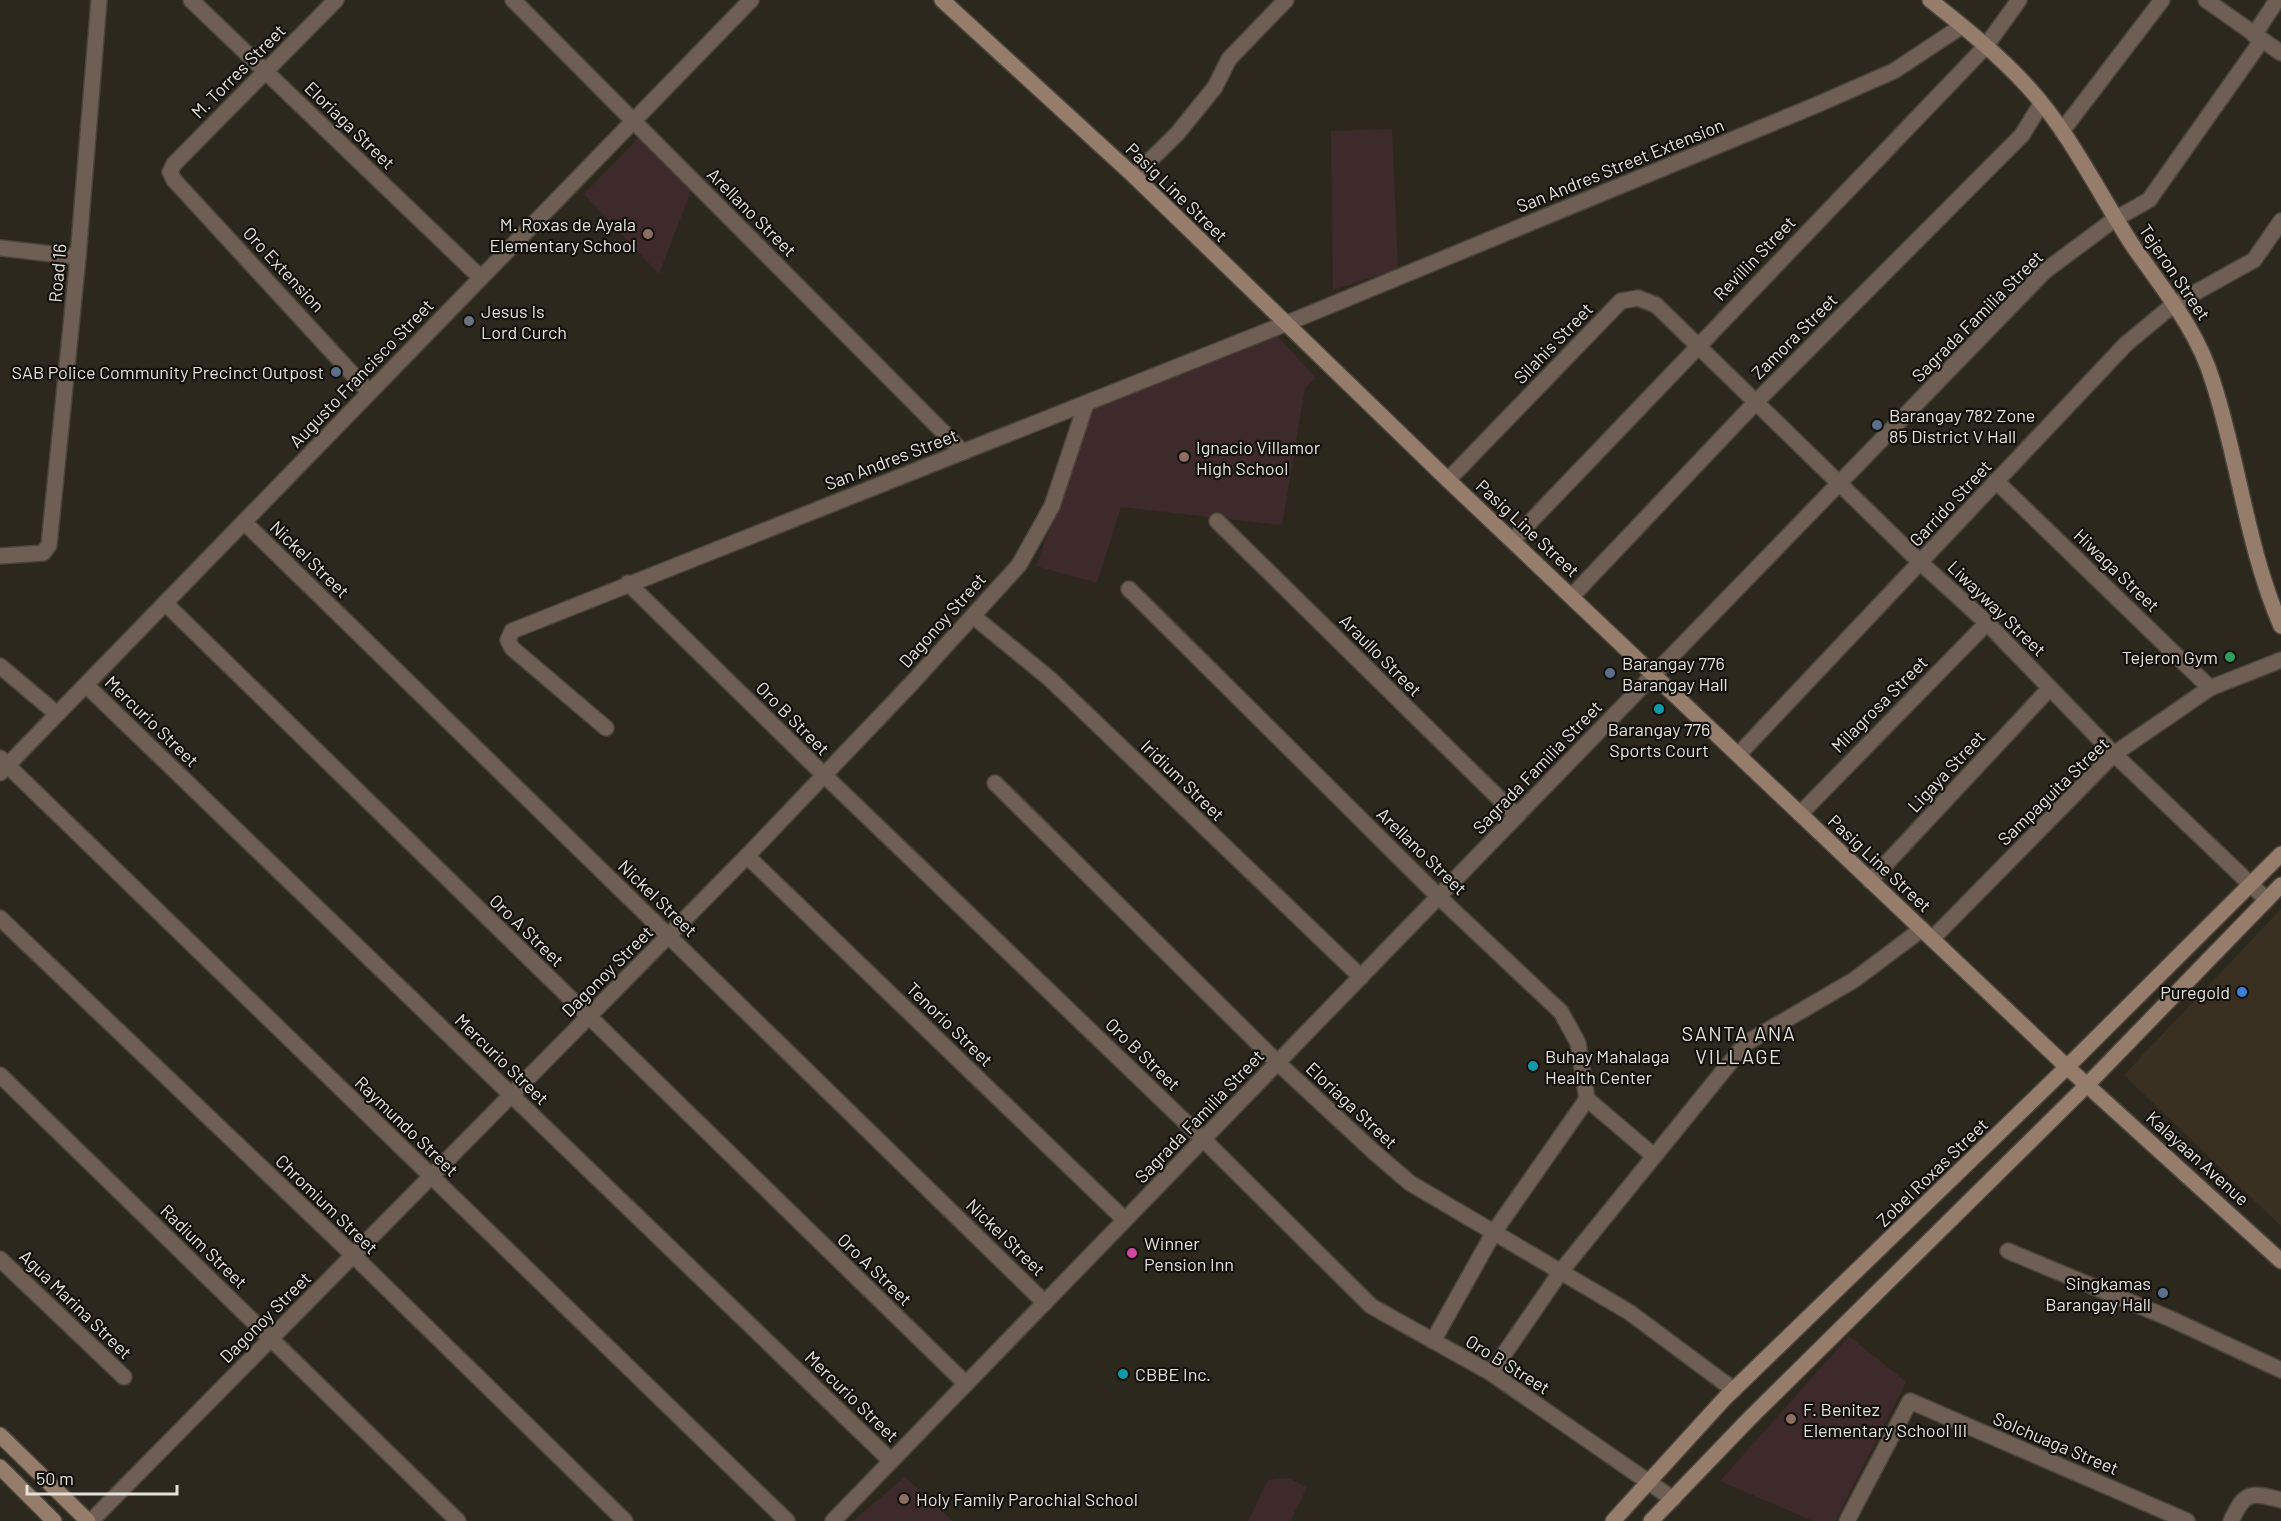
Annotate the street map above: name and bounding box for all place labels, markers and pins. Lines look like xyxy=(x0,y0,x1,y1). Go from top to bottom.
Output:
place label: M. Roxas de Ayala Elementary School xyxy=(489,213,636,256)
marker: M. Roxas de Ayala Elementary School xyxy=(641,227,655,241)
place label: Jesus Is Lord Curch xyxy=(481,300,567,343)
marker: Jesus Is Lord Curch xyxy=(462,314,476,328)
place label: SAB Police Community Precinct Outpost xyxy=(11,361,324,383)
marker: SAB Police Community Precinct Outpost xyxy=(329,365,343,379)
place label: Barangay 782 Zone 85 District V Hall xyxy=(1889,404,2035,447)
marker: Barangay 782 Zone 85 District V Hall xyxy=(1870,418,1884,432)
place label: Ignacio Villamor High School xyxy=(1196,436,1321,479)
marker: Ignacio Villamor High School xyxy=(1177,450,1191,464)
place label: Tejeron Gym xyxy=(2122,646,2218,668)
marker: Tejeron Gym xyxy=(2223,650,2237,664)
place label: Barangay 776 Barangay Hall xyxy=(1622,652,1728,695)
marker: Barangay 776 Barangay Hall xyxy=(1603,666,1617,680)
marker: Barangay 776 Sports Court xyxy=(1652,702,1666,716)
place label: Barangay 776 Sports Court xyxy=(1608,718,1710,761)
place label: Puregold xyxy=(2160,981,2230,1003)
marker: Puregold xyxy=(2235,985,2249,999)
place label: Buhay Mahalaga Health Center xyxy=(1545,1045,1670,1088)
marker: Buhay Mahalaga Health Center xyxy=(1526,1059,1540,1073)
place label: Winner Pension Inn xyxy=(1144,1232,1234,1275)
marker: Winner Pension Inn xyxy=(1125,1246,1139,1260)
place label: Singkamas Barangay Hall xyxy=(2045,1272,2151,1315)
marker: Singkamas Barangay Hall xyxy=(2156,1286,2170,1300)
place label: CBBE Inc. xyxy=(1135,1363,1211,1385)
marker: CBBE Inc. xyxy=(1116,1367,1130,1381)
place label: F. Benitez Elementary School III xyxy=(1803,1398,1967,1441)
marker: F. Benitez Elementary School III xyxy=(1784,1412,1798,1426)
place label: Holy Family Parochial School xyxy=(916,1488,1138,1510)
marker: Holy Family Parochial School xyxy=(897,1492,911,1506)

